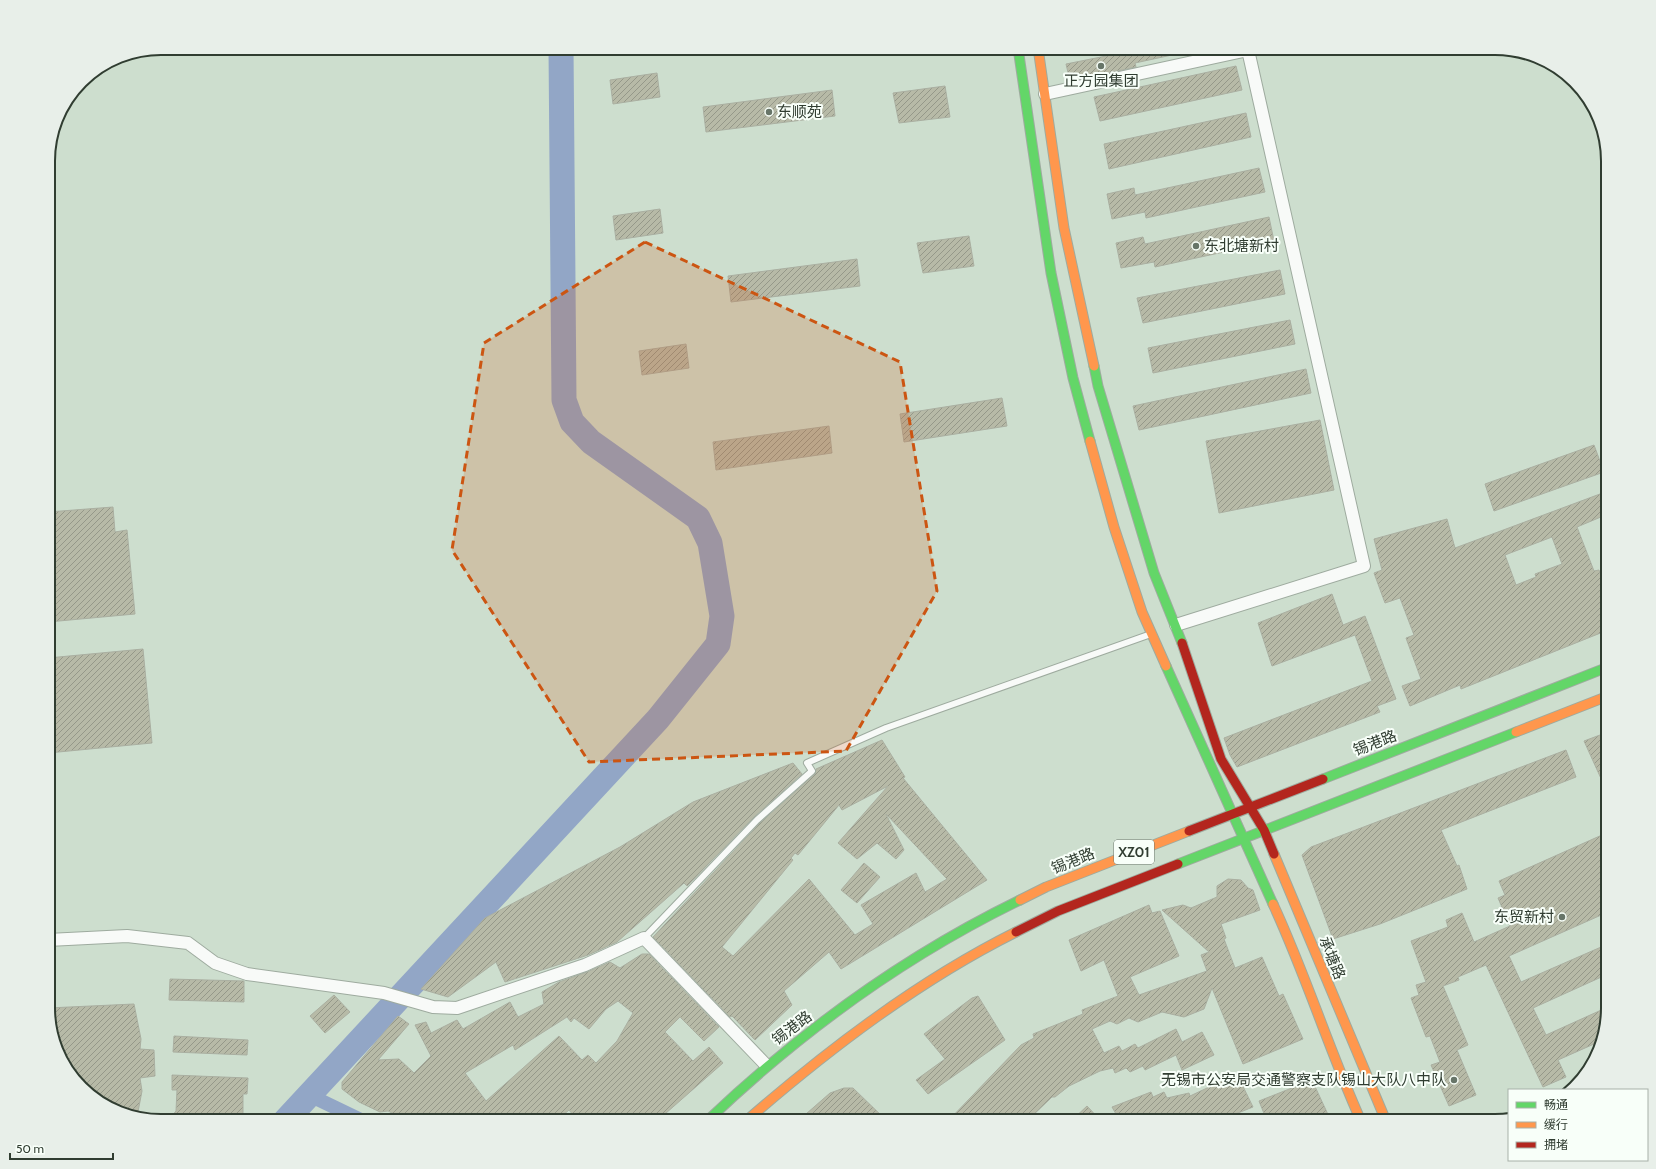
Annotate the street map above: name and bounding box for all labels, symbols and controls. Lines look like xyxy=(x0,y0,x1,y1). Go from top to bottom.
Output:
marker: 正方园集团 xyxy=(1096,61,1106,71)
place label: 正方园集团 xyxy=(1063,72,1139,90)
place label: 东顺苑 xyxy=(777,103,822,121)
marker: 东顺苑 xyxy=(764,107,774,117)
place label: 东北塘新村 xyxy=(1204,237,1279,255)
marker: 东北塘新村 xyxy=(1191,241,1201,251)
street label: 锡港路 xyxy=(1351,727,1399,759)
road number: XZ01 xyxy=(1114,840,1154,864)
street label: 锡港路 xyxy=(1049,844,1097,878)
place label: 东贸新村 xyxy=(1494,908,1554,926)
marker: 东贸新村 xyxy=(1557,912,1567,922)
street label: 承塘路 xyxy=(1315,934,1349,982)
street label: 锡港路 xyxy=(769,1007,815,1049)
place label: 无锡市公安局交通警察支队锡山大队八中队 xyxy=(1161,1071,1446,1089)
marker: 无锡市公安局交通警察支队锡山大队八中队 xyxy=(1449,1075,1459,1085)
legend xyxy=(1508,1089,1648,1161)
text: 畅通 xyxy=(1544,1097,1568,1112)
text: 缓行 xyxy=(1544,1117,1568,1132)
scale bar xyxy=(10,1135,113,1161)
text: 拥堵 xyxy=(1544,1137,1568,1152)
text: 50 m xyxy=(16,1141,44,1156)

